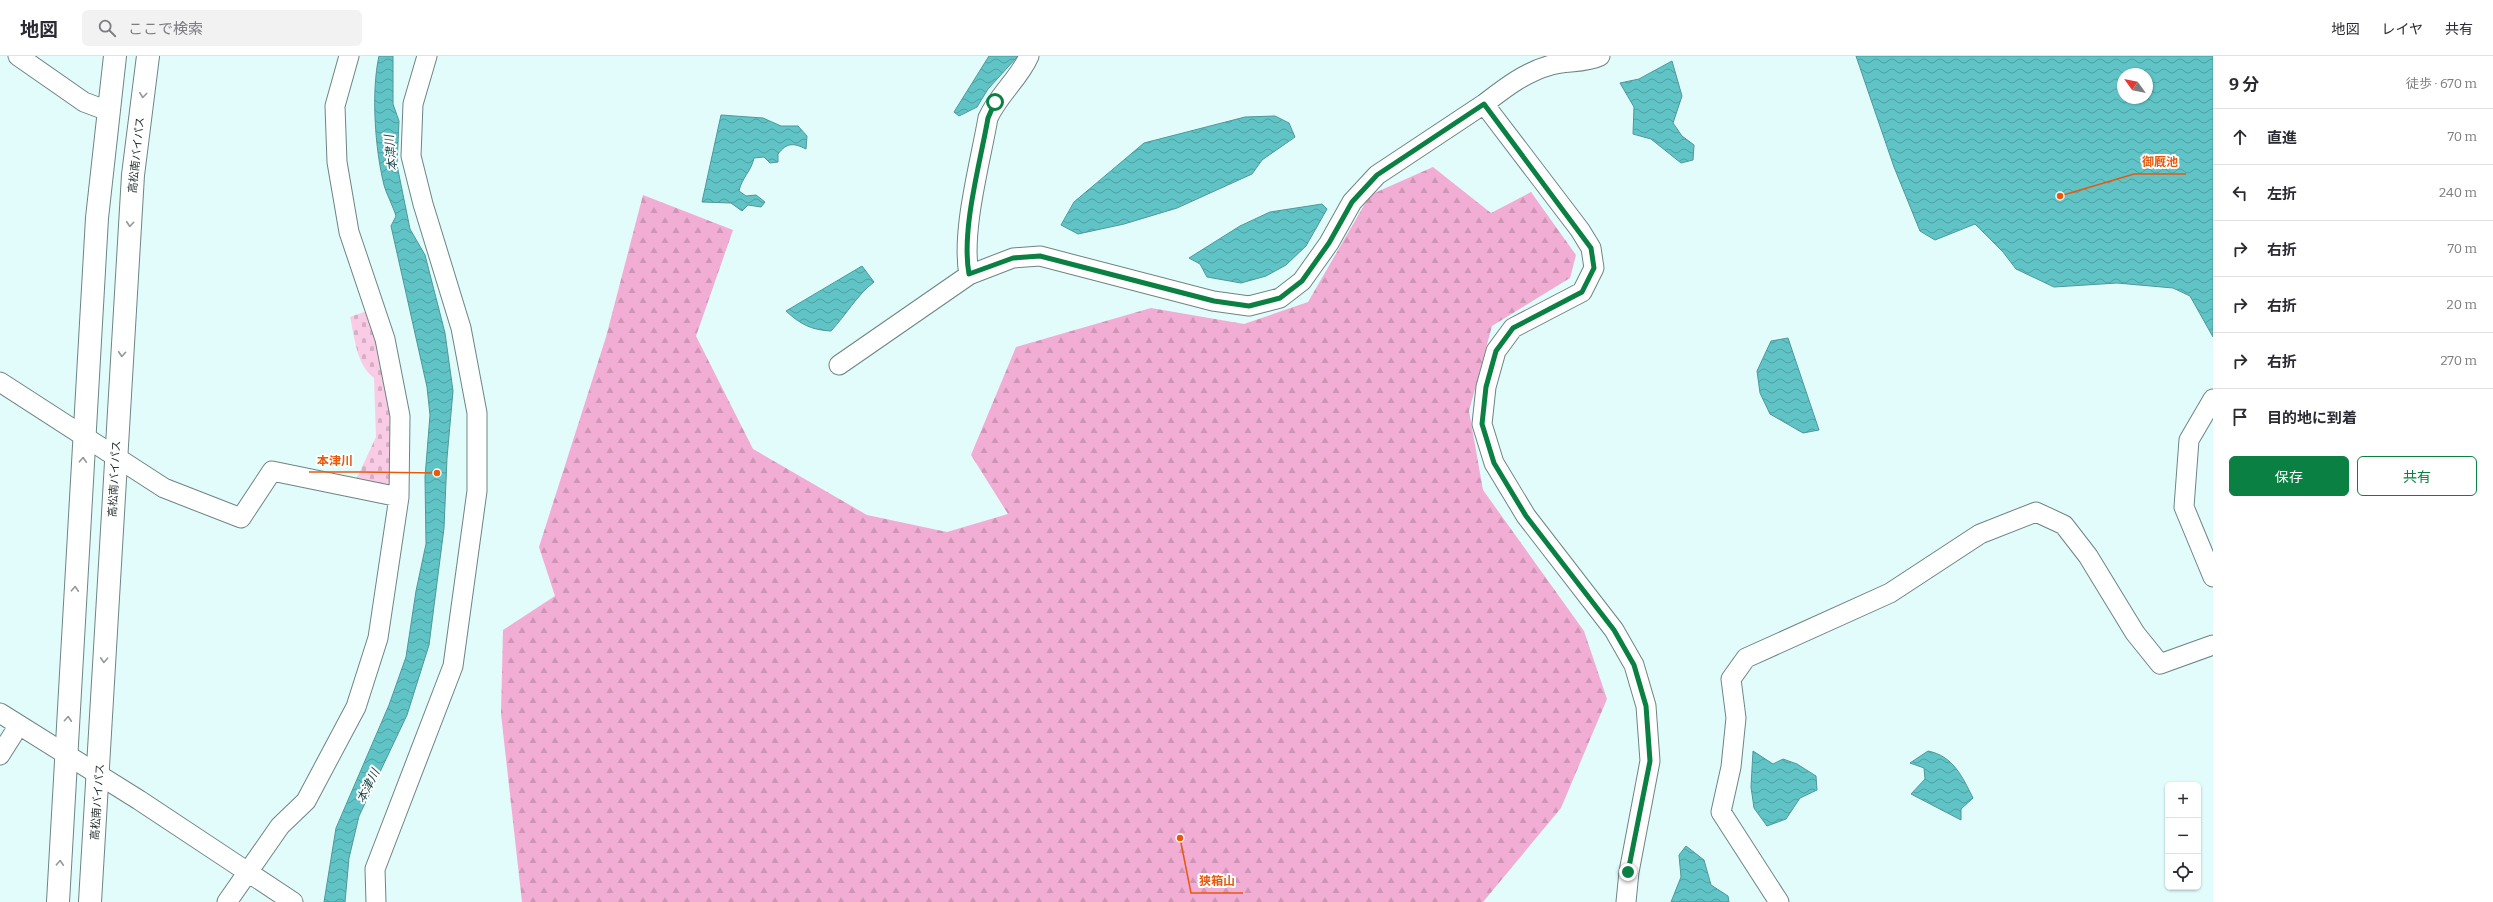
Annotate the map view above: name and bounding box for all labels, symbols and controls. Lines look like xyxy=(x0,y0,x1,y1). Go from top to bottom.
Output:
search box xyxy=(82,10,362,46)
icon: search xyxy=(96,17,118,39)
text: 地図 xyxy=(20,18,58,41)
text: ここで検索 xyxy=(128,20,203,38)
text: 地図 xyxy=(2331,21,2359,38)
text: レイヤ xyxy=(2381,21,2423,38)
text: 共有 xyxy=(2445,21,2473,38)
north arrow xyxy=(2117,68,2153,104)
text: 9 分 xyxy=(2229,74,2259,95)
text: 徒歩 · 670 m xyxy=(2406,76,2477,91)
one-way arrow xyxy=(139,92,148,98)
route start xyxy=(986,93,1004,111)
street label: 高松南バイパス xyxy=(126,116,147,194)
icon: ahead xyxy=(2229,126,2251,148)
text: 直進 xyxy=(2267,129,2297,147)
text: 70 m xyxy=(2447,129,2477,144)
water label: 本津川 xyxy=(382,132,400,172)
callout: 御厩池 xyxy=(2134,150,2186,174)
text: 御厩池 xyxy=(2142,155,2178,169)
icon: left xyxy=(2229,182,2251,204)
text: 左折 xyxy=(2267,185,2297,203)
text: 240 m xyxy=(2439,185,2477,200)
one-way arrow xyxy=(125,221,134,227)
icon: right xyxy=(2229,238,2251,260)
text: 右折 xyxy=(2267,241,2297,259)
text: 70 m xyxy=(2447,241,2477,256)
icon: right xyxy=(2229,294,2251,316)
text: 右折 xyxy=(2267,297,2297,315)
text: 20 m xyxy=(2447,297,2477,312)
icon: right xyxy=(2229,350,2251,372)
one-way arrow xyxy=(117,351,126,357)
text: 右折 xyxy=(2267,353,2297,371)
text: 270 m xyxy=(2440,353,2477,368)
icon: arrive xyxy=(2229,406,2251,428)
text: 目的地に到着 xyxy=(2267,409,2357,427)
street label: 高松南バイパス xyxy=(106,440,123,518)
callout: 本津川 xyxy=(309,448,361,472)
text: 本津川 xyxy=(317,454,353,468)
button: 保存 xyxy=(2229,456,2349,496)
button: 共有 xyxy=(2357,456,2477,496)
one-way arrow xyxy=(79,457,87,463)
one-way arrow xyxy=(71,586,80,593)
one-way arrow xyxy=(100,657,108,663)
one-way arrow xyxy=(63,716,72,722)
street label: 高松南バイパス xyxy=(88,763,107,841)
water label: 本津川 xyxy=(354,765,383,805)
map controls xyxy=(2165,782,2201,890)
button: + xyxy=(2165,782,2201,818)
button: − xyxy=(2165,818,2201,854)
button: locate xyxy=(2165,854,2201,890)
one-way arrow xyxy=(55,860,64,866)
route end xyxy=(1619,863,1637,881)
callout: 狭箱山 xyxy=(1191,869,1243,893)
text: 狭箱山 xyxy=(1199,874,1235,888)

